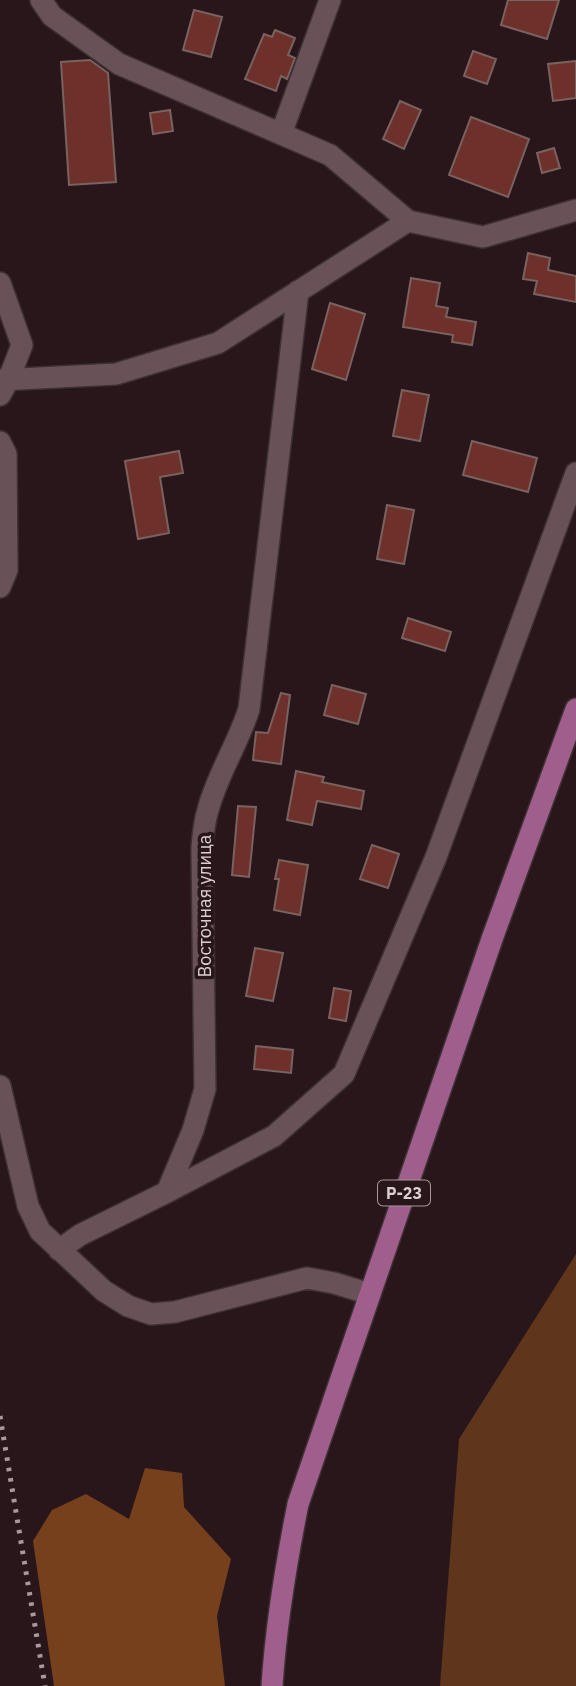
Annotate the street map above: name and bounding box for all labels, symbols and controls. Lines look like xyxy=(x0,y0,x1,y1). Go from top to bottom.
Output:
street label: Восточная улица xyxy=(193,834,216,977)
road number: Р-23 xyxy=(378,1180,430,1205)

